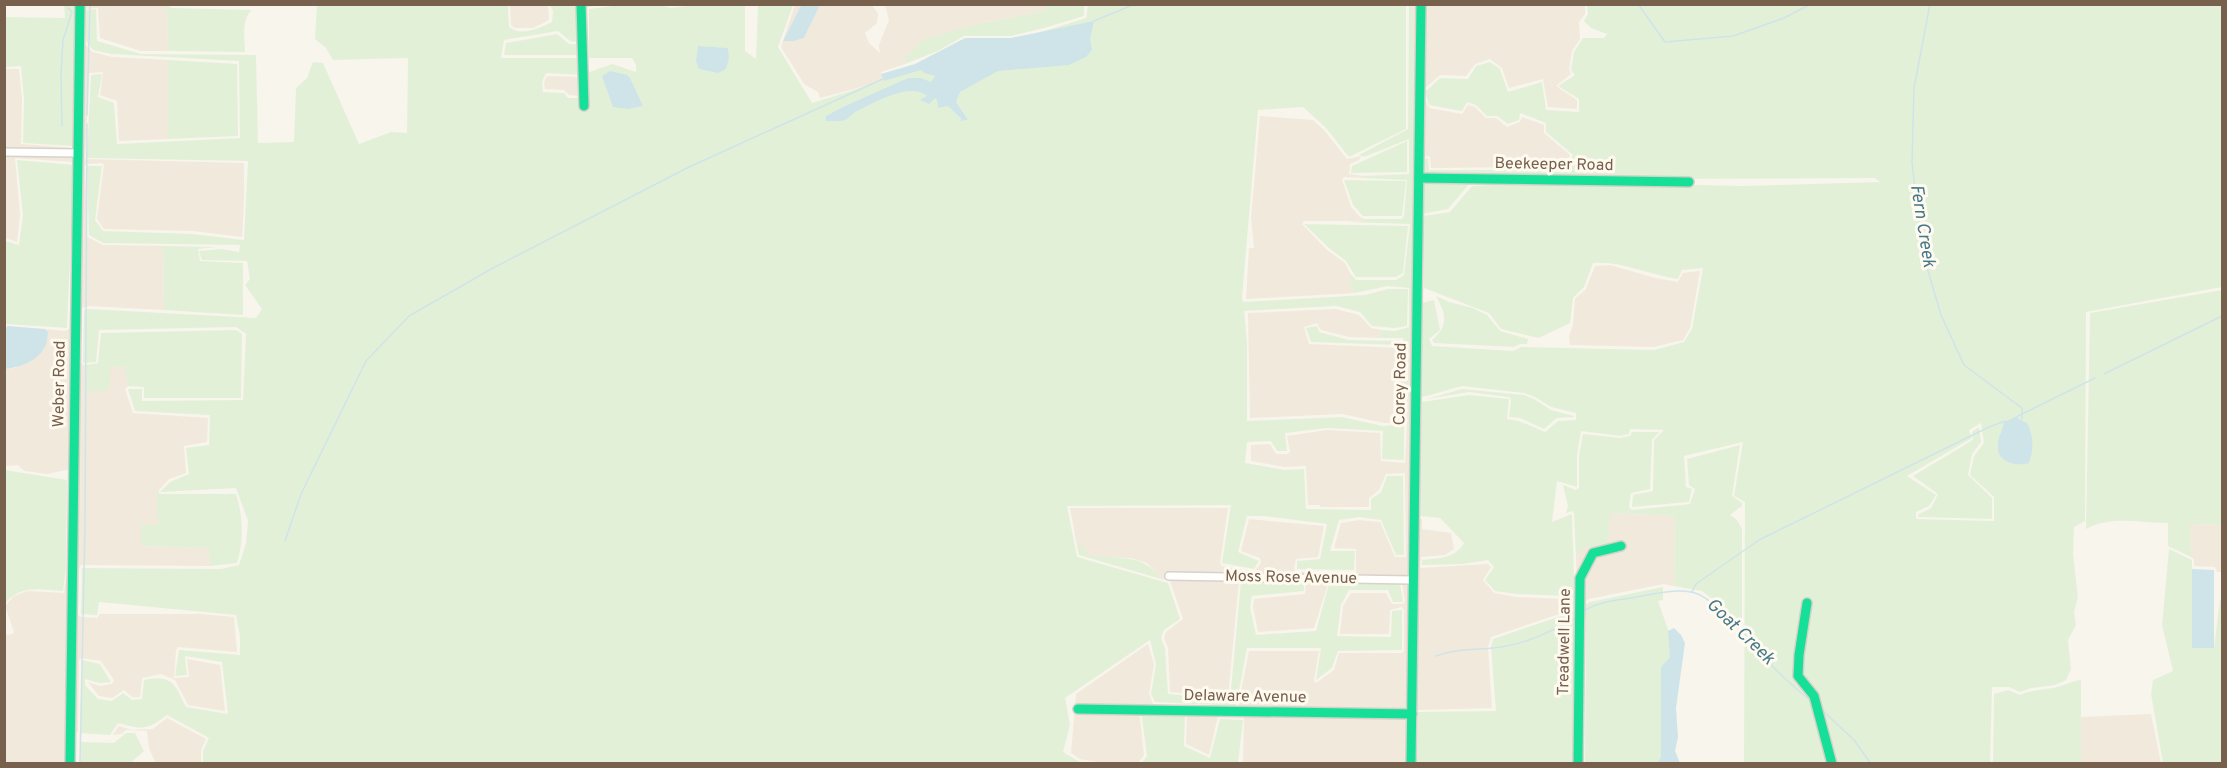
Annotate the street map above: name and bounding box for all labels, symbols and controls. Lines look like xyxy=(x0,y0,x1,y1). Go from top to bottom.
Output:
street label: Beekeeper Road xyxy=(1494,154,1614,176)
water label: Fern Creek xyxy=(1904,183,1940,270)
street label: Weber Road xyxy=(49,340,71,428)
street label: Corey Road xyxy=(1390,343,1412,425)
street label: Moss Rose Avenue xyxy=(1225,567,1357,589)
street label: Treadwell Lane xyxy=(1554,588,1576,696)
water label: Goat Creek xyxy=(1701,594,1780,671)
street label: Delaware Avenue xyxy=(1183,686,1307,708)

